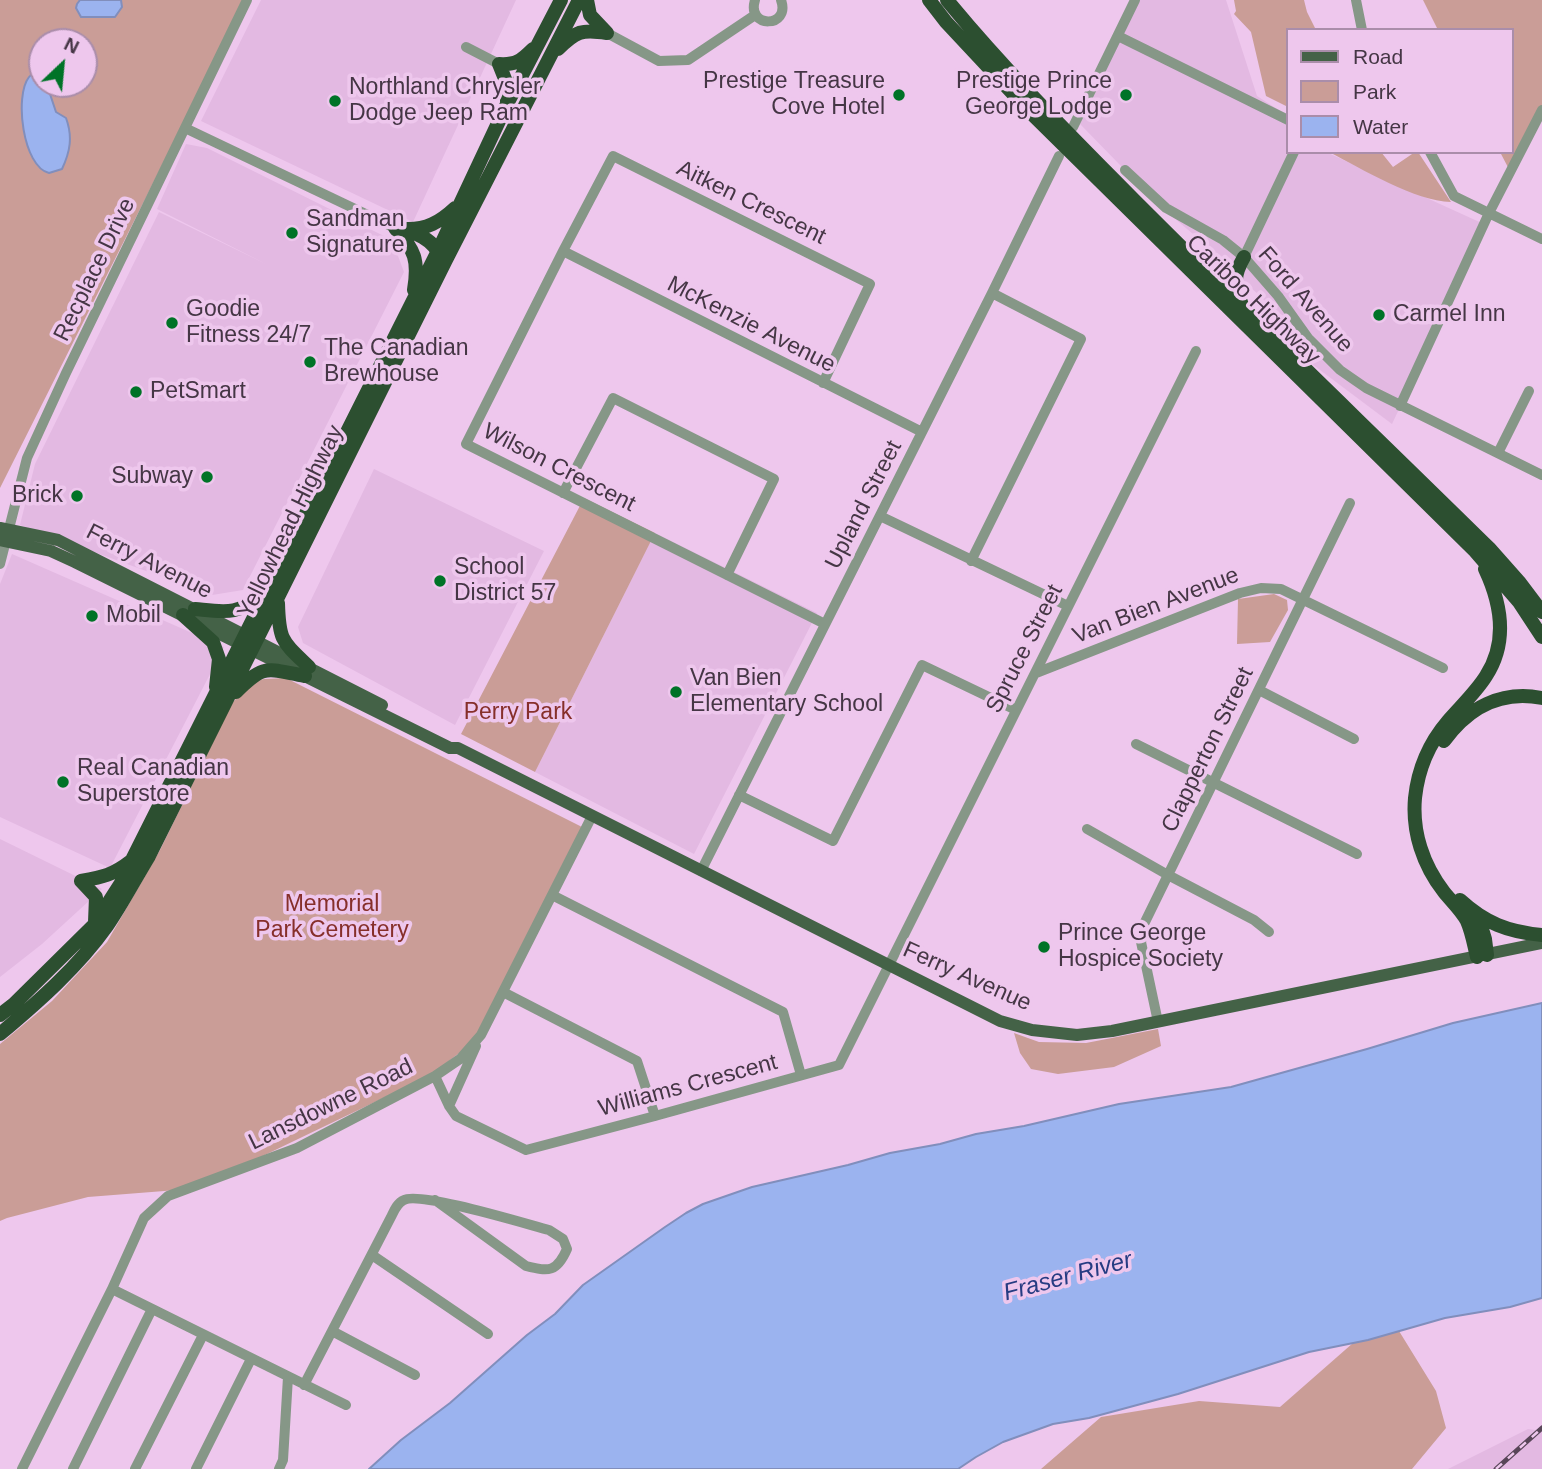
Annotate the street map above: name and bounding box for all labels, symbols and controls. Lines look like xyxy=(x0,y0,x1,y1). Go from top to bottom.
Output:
north arrow xyxy=(28,28,98,98)
legend xyxy=(1286,28,1514,154)
text: N xyxy=(61,33,82,58)
text: Road xyxy=(1353,45,1403,68)
place label: Prestige Treasure Cove Hotel xyxy=(703,68,885,122)
place label: Prestige Prince George Lodge xyxy=(956,68,1112,122)
place label: Northland Chrysler Dodge Jeep Ram xyxy=(349,74,541,128)
text: Park xyxy=(1353,80,1396,103)
marker: Prestige Treasure Cove Hotel xyxy=(891,87,907,103)
marker: Prestige Prince George Lodge xyxy=(1118,87,1134,103)
marker: Northland Chrysler Dodge Jeep Ram xyxy=(327,93,343,109)
text: Water xyxy=(1353,115,1408,138)
street label: Aitken Crescent xyxy=(672,155,830,251)
street label: Recplace Drive xyxy=(48,194,142,346)
place label: Sandman Signature xyxy=(306,206,404,260)
marker: Sandman Signature xyxy=(284,225,300,241)
street label: Cariboo Highway xyxy=(1180,229,1326,371)
street label: Ford Avenue xyxy=(1252,241,1358,359)
street label: McKenzie Avenue xyxy=(662,271,840,379)
place label: Goodie Fitness 24/7 xyxy=(186,296,311,350)
place label: Carmel Inn xyxy=(1393,301,1505,329)
marker: Carmel Inn xyxy=(1371,307,1387,323)
marker: Goodie Fitness 24/7 xyxy=(164,315,180,331)
place label: The Canadian Brewhouse xyxy=(324,335,468,389)
marker: The Canadian Brewhouse xyxy=(302,354,318,370)
place label: PetSmart xyxy=(150,378,246,406)
marker: PetSmart xyxy=(128,384,144,400)
street label: Wilson Crescent xyxy=(478,418,640,518)
street label: Yellowhead Highway xyxy=(232,421,350,623)
street label: Upland Street xyxy=(820,436,908,574)
place label: Subway xyxy=(111,463,193,491)
marker: Subway xyxy=(199,469,215,485)
place label: Brick xyxy=(12,482,63,510)
marker: Brick xyxy=(69,488,85,504)
street label: Ferry Avenue xyxy=(81,518,217,606)
place label: School District 57 xyxy=(454,554,556,608)
street label: Van Bien Avenue xyxy=(1069,562,1243,650)
marker: School District 57 xyxy=(432,573,448,589)
street label: Spruce Street xyxy=(981,580,1069,718)
place label: Mobil xyxy=(106,602,161,630)
marker: Mobil xyxy=(84,608,100,624)
street label: Clapperton Street xyxy=(1156,663,1260,837)
place label: Van Bien Elementary School xyxy=(690,665,883,719)
marker: Van Bien Elementary School xyxy=(668,684,684,700)
park label: Perry Park xyxy=(464,699,572,727)
place label: Real Canadian Superstore xyxy=(77,755,229,809)
marker: Real Canadian Superstore xyxy=(55,774,71,790)
park label: Memorial Park Cemetery xyxy=(255,891,409,945)
place label: Prince George Hospice Society xyxy=(1058,920,1223,974)
street label: Ferry Avenue xyxy=(899,936,1035,1018)
marker: Prince George Hospice Society xyxy=(1036,939,1052,955)
street label: Williams Crescent xyxy=(596,1049,780,1123)
street label: Lansdowne Road xyxy=(244,1053,418,1157)
water label: Fraser River xyxy=(1001,1246,1135,1308)

